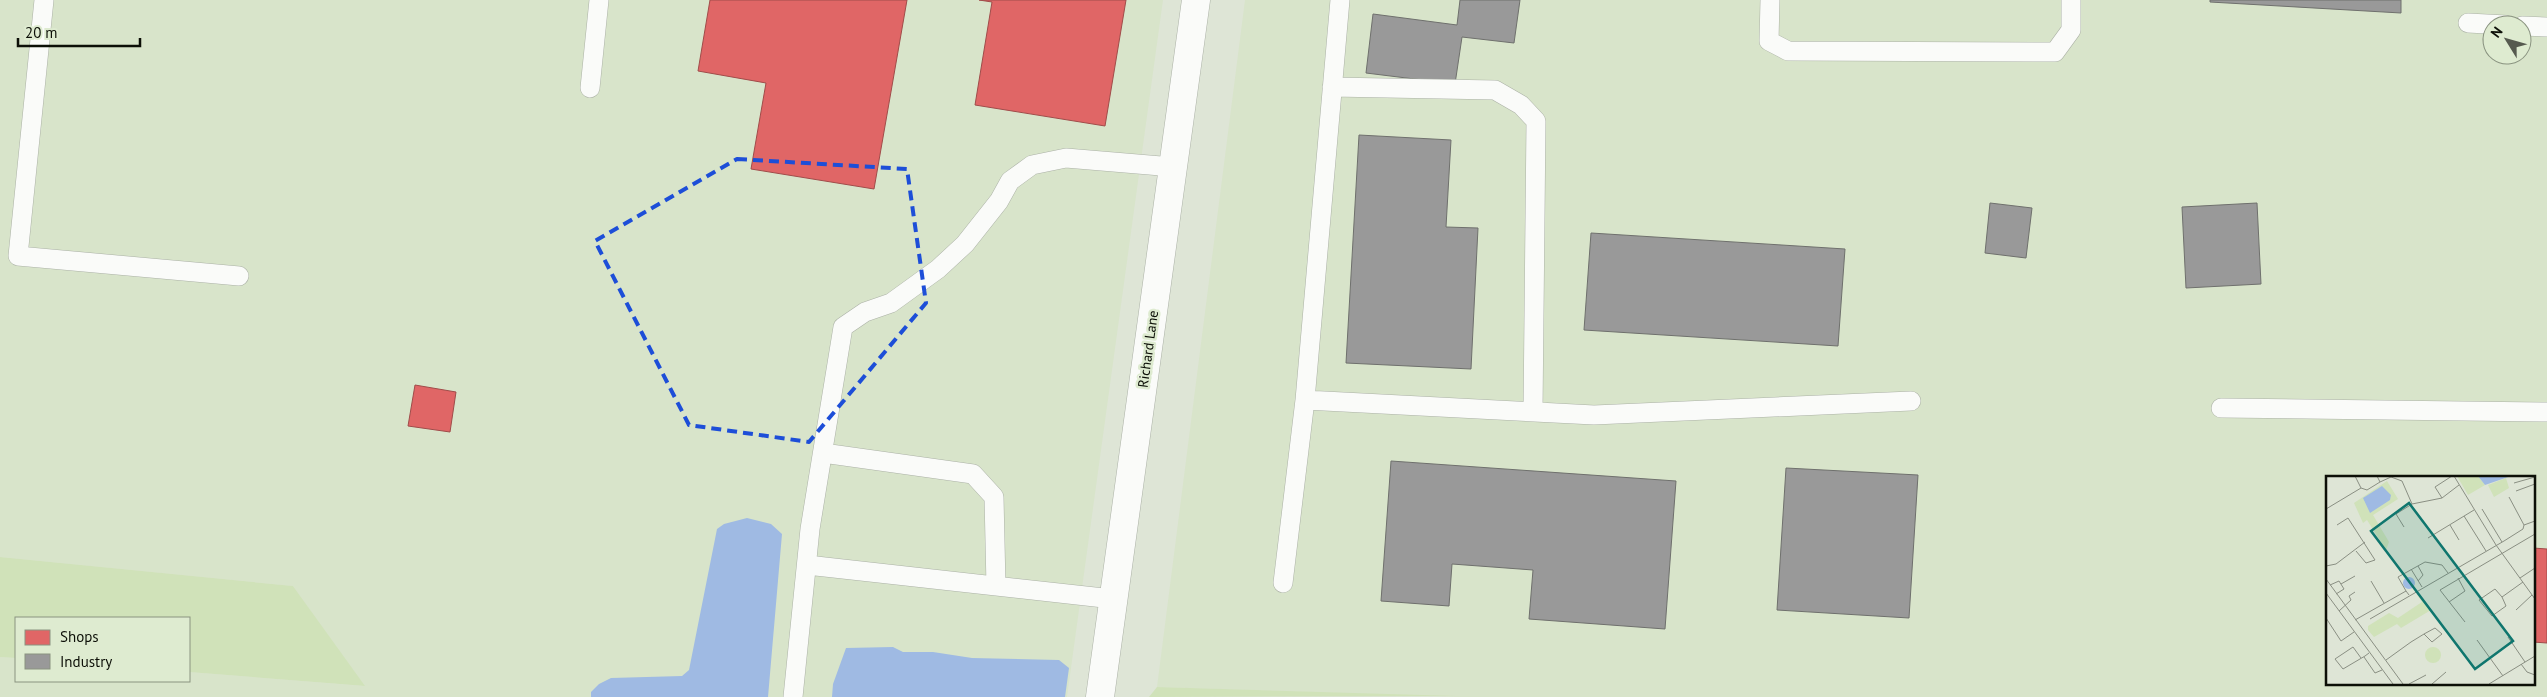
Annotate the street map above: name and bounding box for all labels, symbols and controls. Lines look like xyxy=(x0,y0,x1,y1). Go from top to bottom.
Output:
scale bar xyxy=(18,15,140,47)
north arrow xyxy=(2482,15,2532,65)
text: 20 m xyxy=(25,23,58,42)
text: N xyxy=(2487,23,2507,41)
street label: Richard Lane xyxy=(1134,309,1162,389)
inset map xyxy=(2326,476,2534,684)
legend xyxy=(15,617,190,682)
text: Shops xyxy=(60,627,99,646)
text: Industry xyxy=(60,652,112,671)

